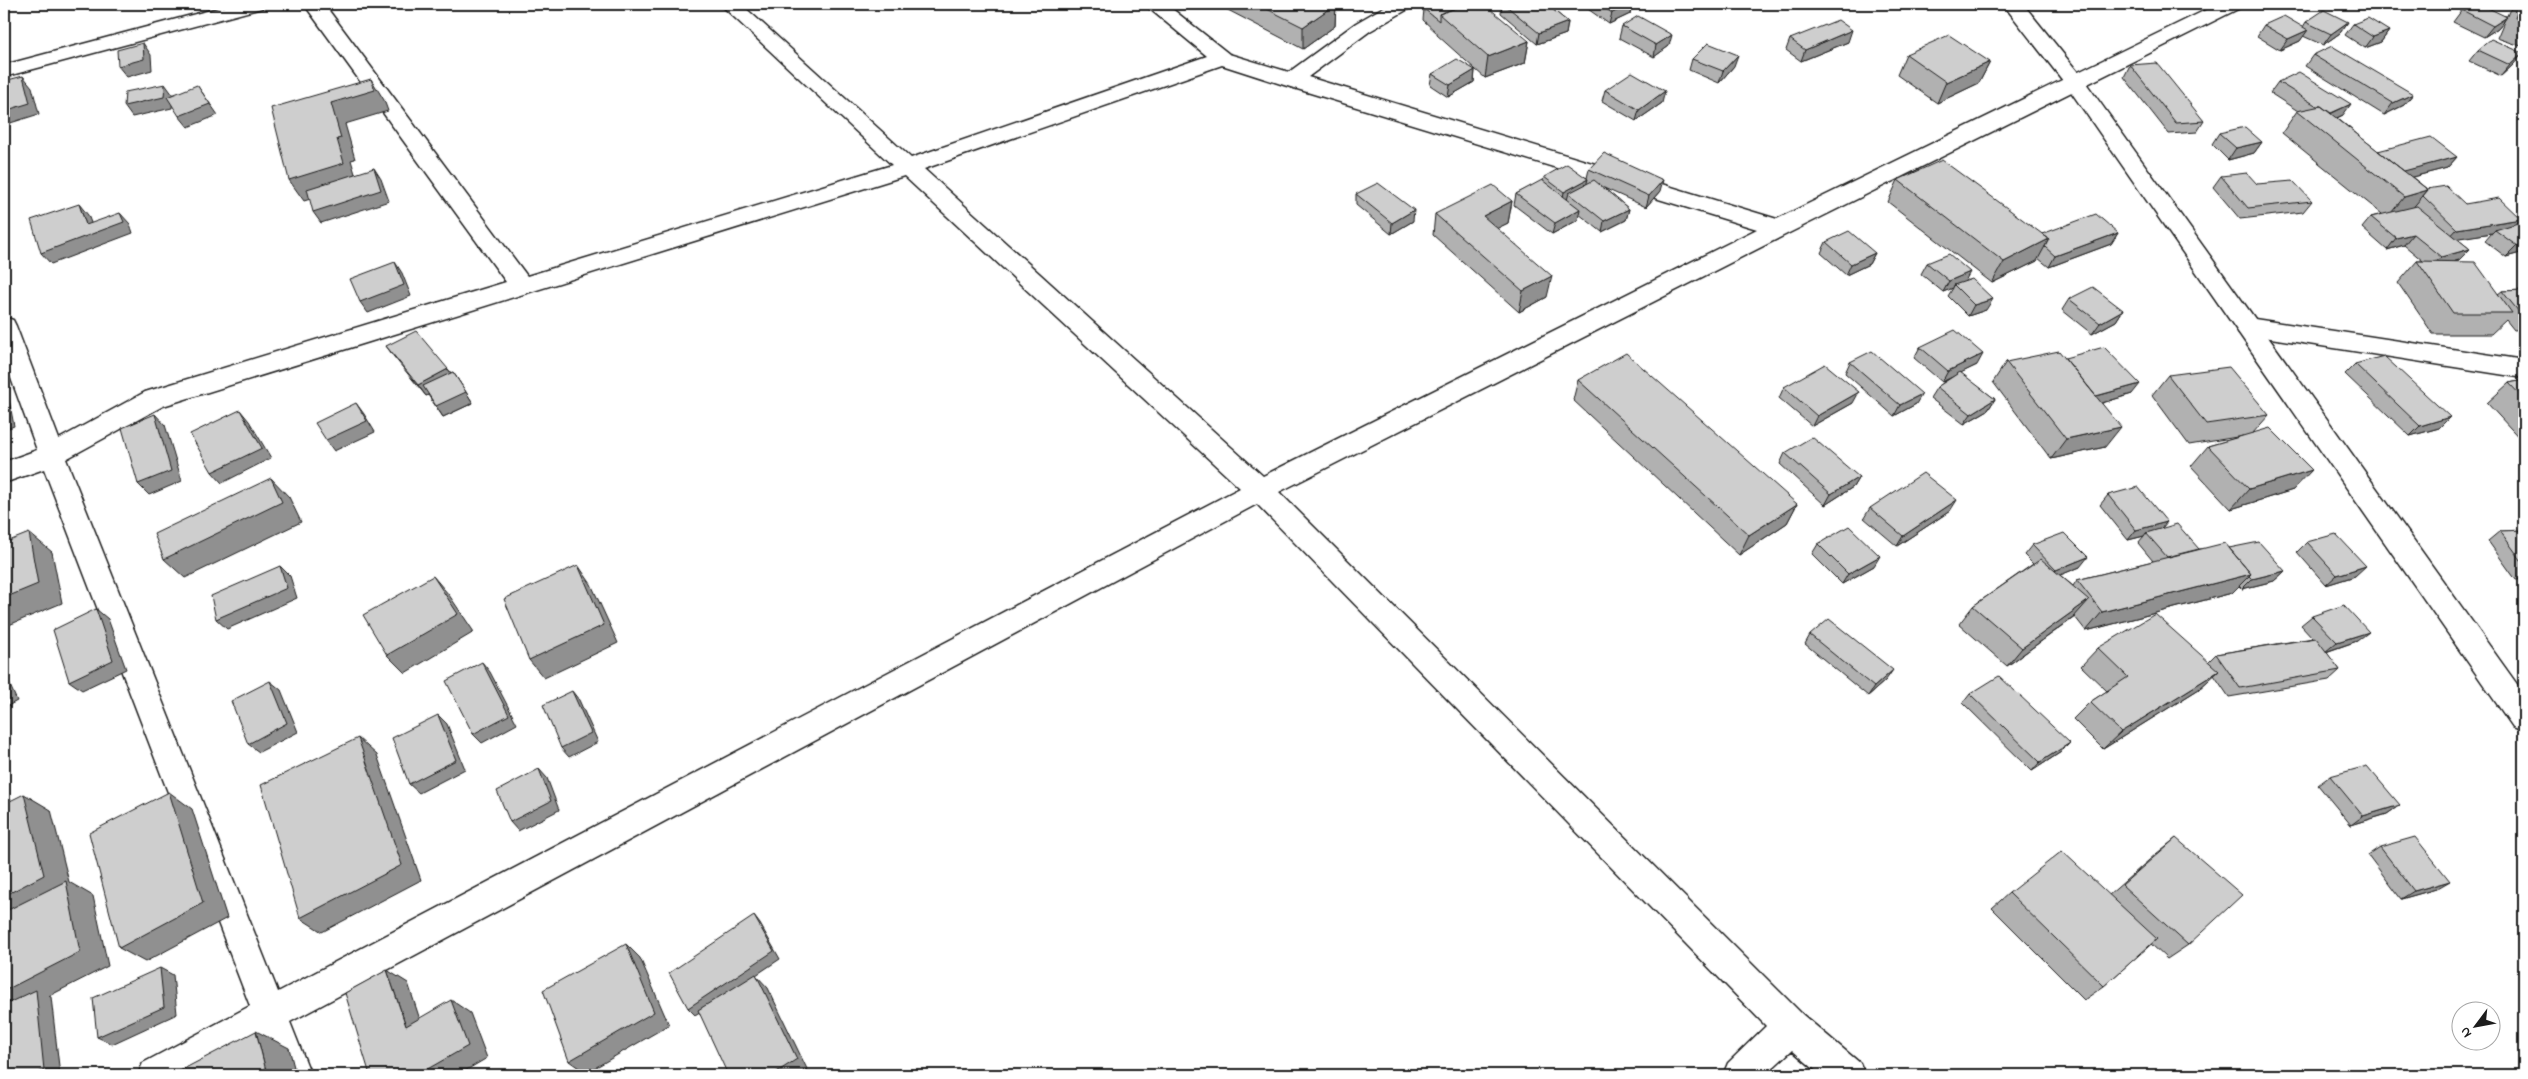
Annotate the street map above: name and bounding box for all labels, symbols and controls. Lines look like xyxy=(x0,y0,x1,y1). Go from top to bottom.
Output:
north arrow xyxy=(2450,1002,2500,1052)
text: N xyxy=(2455,1023,2478,1042)

